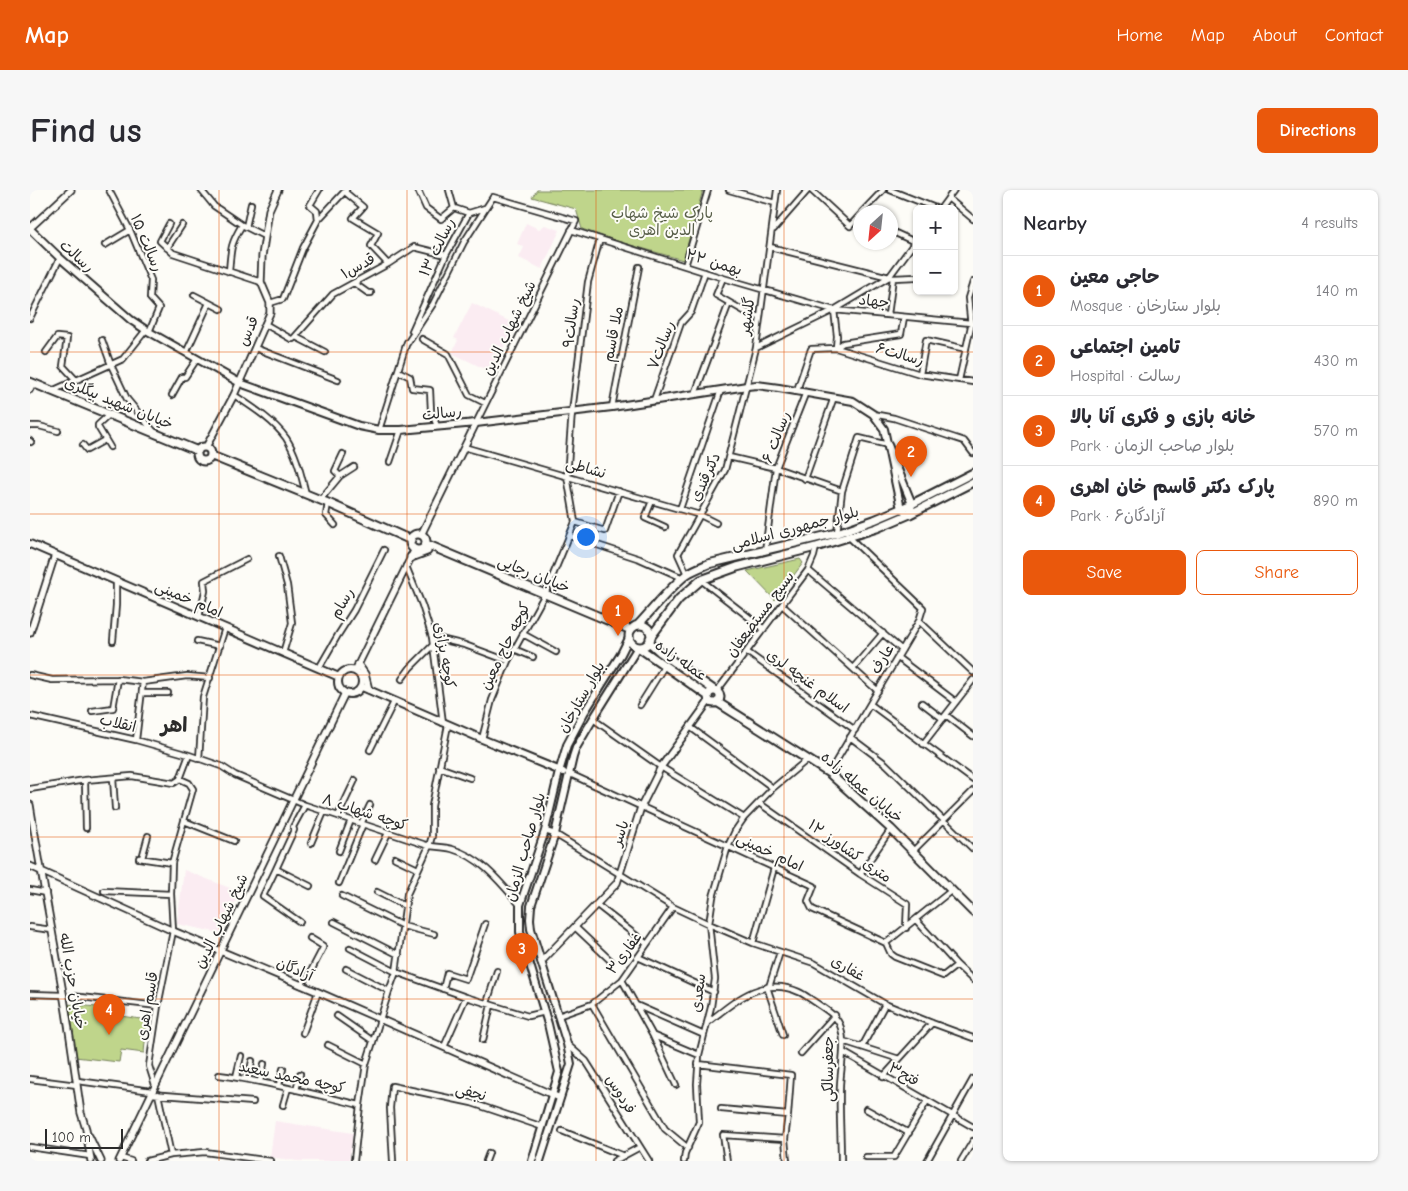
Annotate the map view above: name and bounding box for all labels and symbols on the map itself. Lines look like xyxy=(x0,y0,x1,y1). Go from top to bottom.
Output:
park label: پارک شیخ شهاب الدین اهری xyxy=(611,204,713,239)
north arrow xyxy=(853,205,898,250)
street label: رسالت ۱۵ xyxy=(127,211,167,275)
street label: رسالت ۱۳ xyxy=(415,215,459,279)
street label: رسالت xyxy=(56,236,98,276)
street label: ۲۲ بهمن xyxy=(684,245,744,279)
street label: قدس۱ xyxy=(338,249,378,283)
street label: شیخ شهاب الدین xyxy=(478,278,541,379)
street label: جهاد xyxy=(858,290,890,312)
street label: گلشهر xyxy=(735,296,759,337)
street label: رسالت۹ xyxy=(559,297,583,349)
street label: ملا قاسم xyxy=(599,305,630,364)
street label: قدس xyxy=(234,313,262,349)
street label: رسالت۷ xyxy=(643,318,679,372)
street label: رسالت۶ xyxy=(874,339,926,369)
street label: خیابان شهید بیگلری xyxy=(62,373,176,433)
street label: رسالت xyxy=(421,402,463,424)
street label: رسالت ۶ xyxy=(758,408,794,466)
pin: 2 xyxy=(895,436,927,477)
street label: دکترقندی xyxy=(686,450,724,504)
street label: نشاطی xyxy=(564,454,608,483)
street label: بلوار جمهوری اسلامی xyxy=(729,502,861,555)
your location xyxy=(573,524,599,550)
street label: خیابان رجایی xyxy=(495,551,573,598)
street label: بسیج مستضعفان xyxy=(722,568,799,661)
street label: امام خمینی xyxy=(152,577,225,623)
street label: رسام xyxy=(326,584,360,623)
pin: 1 xyxy=(602,595,634,636)
street label: کوچه حاج معین xyxy=(476,599,535,693)
street label: کوچه بزازی xyxy=(429,620,460,690)
street label: عمله زاده xyxy=(652,636,710,684)
street label: عارف xyxy=(866,641,898,677)
street label: اسلام غنچه لری xyxy=(762,645,853,718)
street label: بلوار ستارخان xyxy=(553,658,609,736)
street label: انقلاب xyxy=(98,710,138,736)
district label: اهر xyxy=(159,714,187,737)
street label: خیابان عمله زاده xyxy=(817,748,907,826)
street label: کوچه شهاب ۸ xyxy=(320,790,410,835)
street label: بلوار صاحب الزمان xyxy=(501,790,549,904)
street label: ۱۲ متری کشاورز xyxy=(805,816,895,886)
street label: یاسر xyxy=(607,818,633,850)
street label: امام خمینی xyxy=(733,829,806,877)
street label: شیخ شهاب الدین xyxy=(190,871,253,972)
street label: غفاری۳ xyxy=(602,928,646,978)
street label: خیابان حزب الله xyxy=(56,931,90,1031)
pin: 3 xyxy=(506,933,538,974)
street label: غفاری xyxy=(828,951,868,985)
street label: آزادگان xyxy=(274,953,317,985)
street label: قاسم اهری xyxy=(132,970,165,1042)
street label: سعدی xyxy=(687,973,709,1013)
pin: 4 xyxy=(93,994,125,1035)
street label: جعفرسالکی xyxy=(819,1036,838,1102)
street label: کوچه محمد سعید xyxy=(237,1057,347,1098)
street label: فتح۳ xyxy=(885,1058,923,1091)
street label: فردوس xyxy=(602,1071,640,1117)
street label: نجفی xyxy=(453,1079,488,1106)
scale bar xyxy=(45,1126,122,1149)

